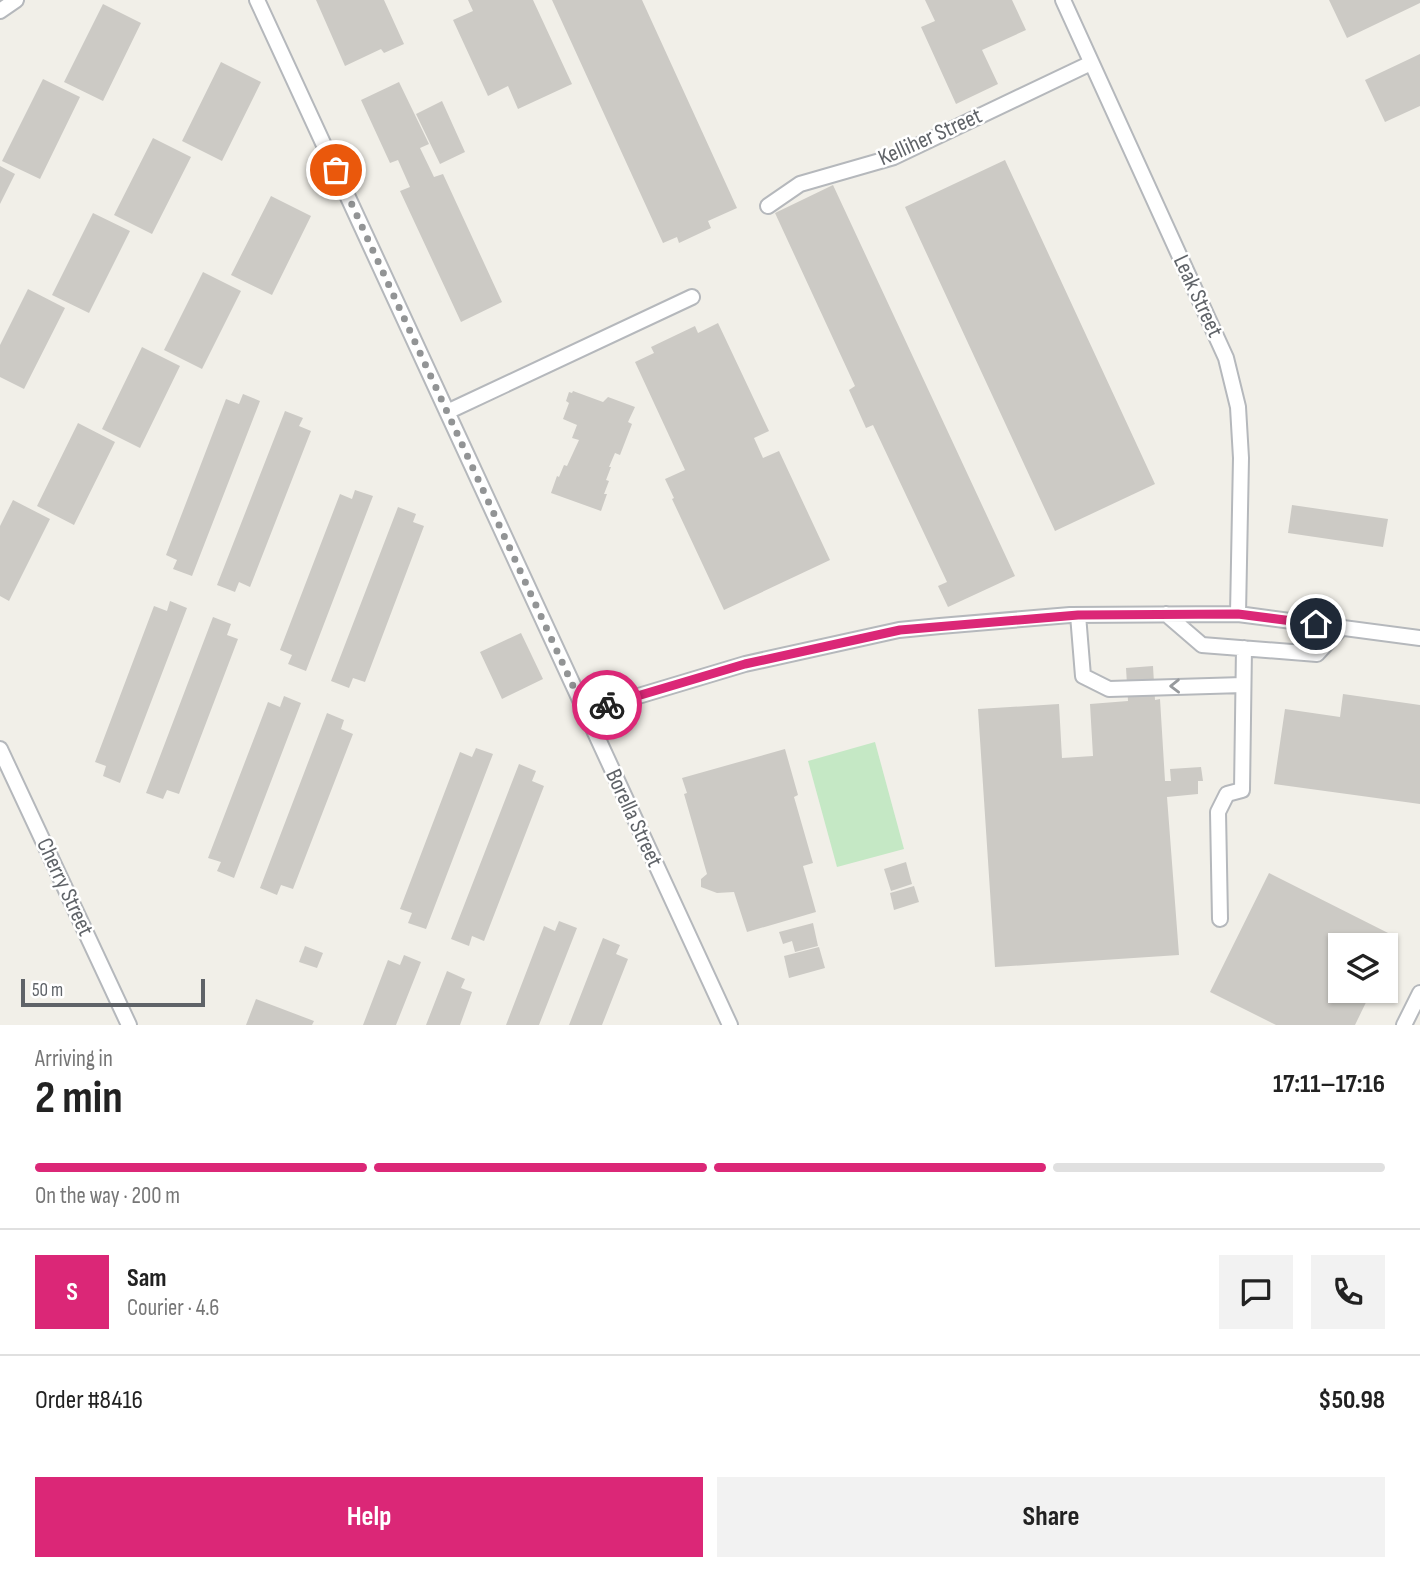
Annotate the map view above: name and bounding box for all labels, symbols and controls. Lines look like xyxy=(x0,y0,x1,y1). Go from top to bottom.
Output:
street label: Kelliher Street xyxy=(874,102,986,172)
pin xyxy=(306,140,366,200)
icon: bag xyxy=(317,151,355,189)
street label: Leak Street xyxy=(1167,251,1229,341)
pin xyxy=(1286,594,1346,654)
icon: home xyxy=(1297,605,1335,643)
courier xyxy=(572,670,642,740)
one-way arrow xyxy=(1169,678,1180,693)
icon: bike xyxy=(588,686,626,724)
street label: Borella Street xyxy=(599,765,669,871)
street label: Cherry Street xyxy=(30,834,100,940)
map controls xyxy=(1328,933,1398,1003)
button: layers xyxy=(1328,933,1398,1003)
scale bar xyxy=(21,976,205,1008)
text: 50 m xyxy=(32,979,63,1002)
text: Arriving in xyxy=(35,1045,113,1073)
text: 17:11–17:16 xyxy=(1273,1069,1385,1100)
text: 2 min xyxy=(35,1071,123,1126)
text: On the way · 200 m xyxy=(35,1182,180,1210)
button: chat xyxy=(1219,1255,1293,1329)
button: phone xyxy=(1311,1255,1385,1329)
text: Sam xyxy=(127,1263,167,1294)
text: S xyxy=(66,1277,78,1308)
text: Courier · 4.6 xyxy=(127,1294,219,1322)
text: Order #8416 xyxy=(35,1385,143,1416)
text: $50.98 xyxy=(1318,1385,1385,1416)
button: Help xyxy=(35,1477,703,1557)
button: Share xyxy=(717,1477,1385,1557)

